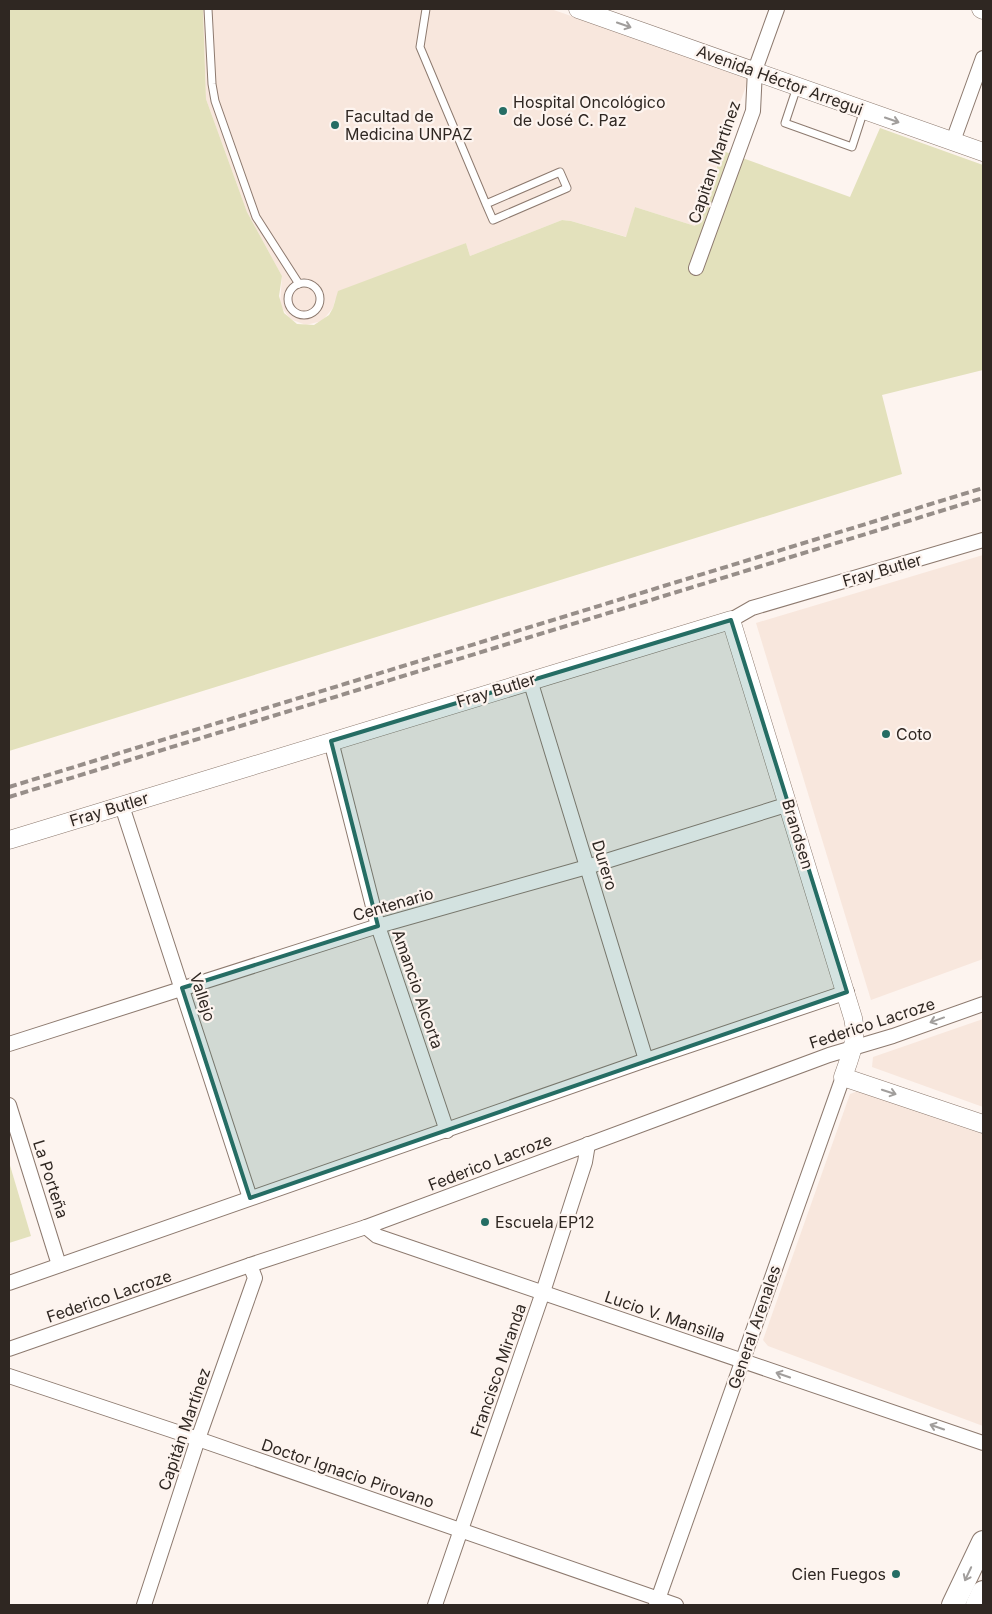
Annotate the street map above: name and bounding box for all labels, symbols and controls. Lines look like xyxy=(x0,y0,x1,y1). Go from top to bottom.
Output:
one-way arrow xyxy=(615,21,631,30)
street label: Avenida Héctor Arregui xyxy=(694,41,866,119)
place label: Hospital Oncológico de José C. Paz xyxy=(513,92,666,130)
street label: Capitan Martinez xyxy=(684,98,744,226)
marker: Hospital Oncológico de José C. Paz xyxy=(497,105,509,117)
place label: Facultad de Medicina UNPAZ xyxy=(345,106,473,144)
one-way arrow xyxy=(884,116,900,125)
marker: Facultad de Medicina UNPAZ xyxy=(329,119,341,131)
street label: Fray Butler xyxy=(840,549,924,591)
street label: Fray Butler xyxy=(454,669,538,711)
place label: Coto xyxy=(896,724,932,744)
marker: Coto xyxy=(880,728,892,740)
street label: Fray Butler xyxy=(67,788,151,830)
street label: Brandsen xyxy=(778,797,818,871)
street label: Durero xyxy=(588,837,622,893)
street label: Centenario xyxy=(350,883,436,925)
street label: Amancio Alcorta xyxy=(388,927,448,1051)
street label: Vallejo xyxy=(186,970,220,1024)
street label: Federico Lacroze xyxy=(807,993,937,1053)
one-way arrow xyxy=(930,1016,946,1025)
one-way arrow xyxy=(881,1088,896,1097)
street label: Federico Lacroze xyxy=(425,1129,555,1195)
street label: La Porteña xyxy=(29,1137,73,1221)
place label: Escuela EP12 xyxy=(495,1212,594,1232)
marker: Escuela EP12 xyxy=(479,1216,491,1228)
street label: General Arenales xyxy=(723,1262,785,1392)
street label: Federico Lacroze xyxy=(44,1265,174,1327)
street label: Lucio V. Mansilla xyxy=(602,1286,728,1346)
street label: Francisco Miranda xyxy=(466,1301,530,1439)
street label: Capitán Martínez xyxy=(154,1365,214,1493)
one-way arrow xyxy=(776,1370,792,1379)
one-way arrow xyxy=(929,1422,945,1432)
street label: Doctor Ignacio Pirovano xyxy=(259,1434,437,1512)
place label: Cien Fuegos xyxy=(792,1564,886,1584)
one-way arrow xyxy=(963,1566,973,1581)
marker: Cien Fuegos xyxy=(890,1568,902,1580)

